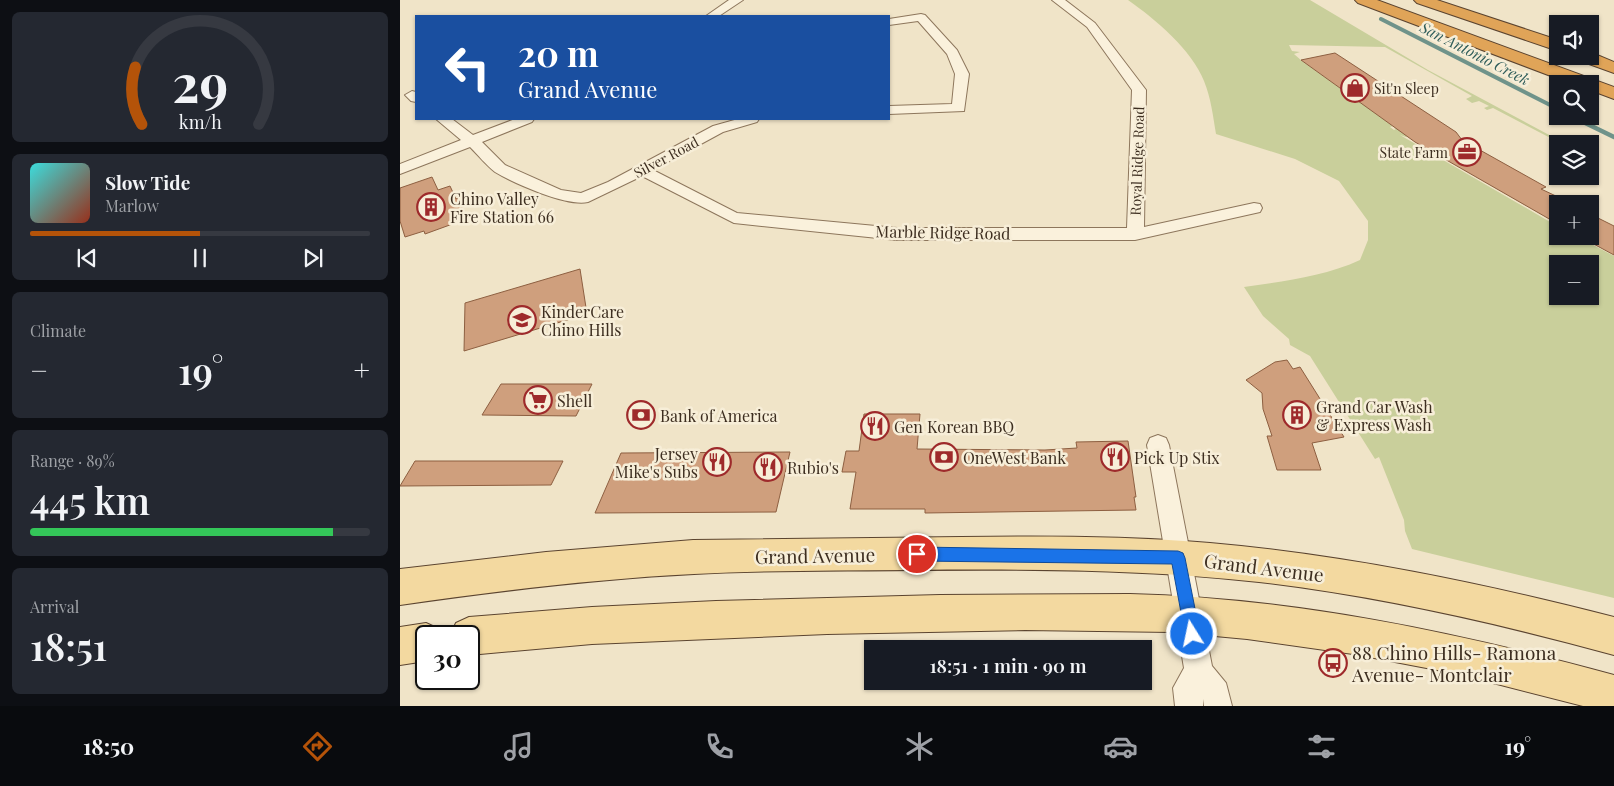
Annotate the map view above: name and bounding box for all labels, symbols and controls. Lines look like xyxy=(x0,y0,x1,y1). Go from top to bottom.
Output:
map controls xyxy=(1549,15,1599,305)
button: sound xyxy=(1549,15,1599,65)
water label: San Antonio Creek xyxy=(1416,16,1533,89)
text: 20 m xyxy=(518,29,599,76)
icon: left xyxy=(435,35,500,100)
text: 29 xyxy=(172,47,228,116)
shop icon: Sit'n Sleep xyxy=(1340,73,1370,103)
text: Grand Avenue xyxy=(518,74,657,104)
button: search xyxy=(1549,75,1599,125)
place label: Sit'n Sleep xyxy=(1374,79,1439,98)
street label: Royal Ridge Road xyxy=(1126,106,1148,216)
text: km/h xyxy=(179,110,222,133)
street label: Silver Road xyxy=(630,132,702,182)
button: layers xyxy=(1549,135,1599,185)
office icon: State Farm xyxy=(1452,137,1482,167)
place label: State Farm xyxy=(1380,143,1449,162)
text: Slow Tide xyxy=(105,169,190,195)
place label: Chino Valley Fire Station 66 xyxy=(450,188,554,227)
building icon: Chino Valley Fire Station 66 xyxy=(416,192,446,222)
text: Marlow xyxy=(105,195,159,216)
button: + xyxy=(1549,195,1599,245)
street label: Marble Ridge Road xyxy=(875,220,1011,244)
icon: previous xyxy=(73,244,101,272)
icon: pause xyxy=(186,244,214,272)
icon: next xyxy=(299,244,327,272)
button: − xyxy=(1549,255,1599,305)
place label: KinderCare Chino Hills xyxy=(541,301,624,340)
school or university icon: KinderCare Chino Hills xyxy=(507,305,537,335)
text: Climate xyxy=(30,320,86,341)
text: 19° xyxy=(178,344,224,395)
text: − xyxy=(30,351,48,388)
text: + xyxy=(354,351,370,388)
supermarket icon: Shell xyxy=(523,385,553,415)
place label: Shell xyxy=(557,390,593,411)
place label: Grand Car Wash & Express Wash xyxy=(1316,396,1433,435)
bank icon: Bank of America xyxy=(626,400,656,430)
building icon: Grand Car Wash & Express Wash xyxy=(1282,400,1312,430)
place label: Bank of America xyxy=(660,405,778,426)
restaurant icon: Gen Korean BBQ xyxy=(860,411,890,441)
place label: Gen Korean BBQ xyxy=(894,416,1015,437)
bank icon: OneWest Bank xyxy=(929,442,959,472)
restaurant icon: Pick Up Stix xyxy=(1100,442,1130,472)
place label: Jersey Mike's Subs xyxy=(615,443,698,482)
restaurant icon: Jersey Mike's Subs xyxy=(702,447,732,477)
place label: OneWest Bank xyxy=(963,447,1066,468)
place label: Pick Up Stix xyxy=(1134,447,1220,468)
text: Range · 89% xyxy=(30,450,115,471)
restaurant icon: Rubio's xyxy=(753,452,783,482)
place label: Rubio's xyxy=(787,457,839,478)
text: 445 km xyxy=(30,474,150,525)
pin xyxy=(896,533,938,575)
icon: arrive xyxy=(903,540,931,568)
street label: Grand Avenue xyxy=(755,541,875,569)
street label: Grand Avenue xyxy=(1203,547,1325,587)
text: Arrival xyxy=(30,596,79,617)
position arrow xyxy=(1165,607,1217,659)
text: 18:51 xyxy=(30,620,107,671)
speed limit sign: 30 xyxy=(415,625,480,690)
place label: 88 Chino Hills- Ramona Avenue- Montclair xyxy=(1351,639,1557,687)
bus stop icon: 88 Chino Hills- Ramona Avenue- Montclair xyxy=(1318,648,1348,678)
text: 18:51 · 1 min · 90 m xyxy=(929,652,1087,678)
icon: directions xyxy=(300,729,335,764)
icon: music xyxy=(501,729,536,764)
icon: phone xyxy=(702,729,737,764)
icon: climate xyxy=(902,729,937,764)
icon: car xyxy=(1103,729,1138,764)
icon: filters xyxy=(1304,729,1339,764)
text: 18:50 xyxy=(83,731,134,761)
text: 19° xyxy=(1505,731,1531,761)

